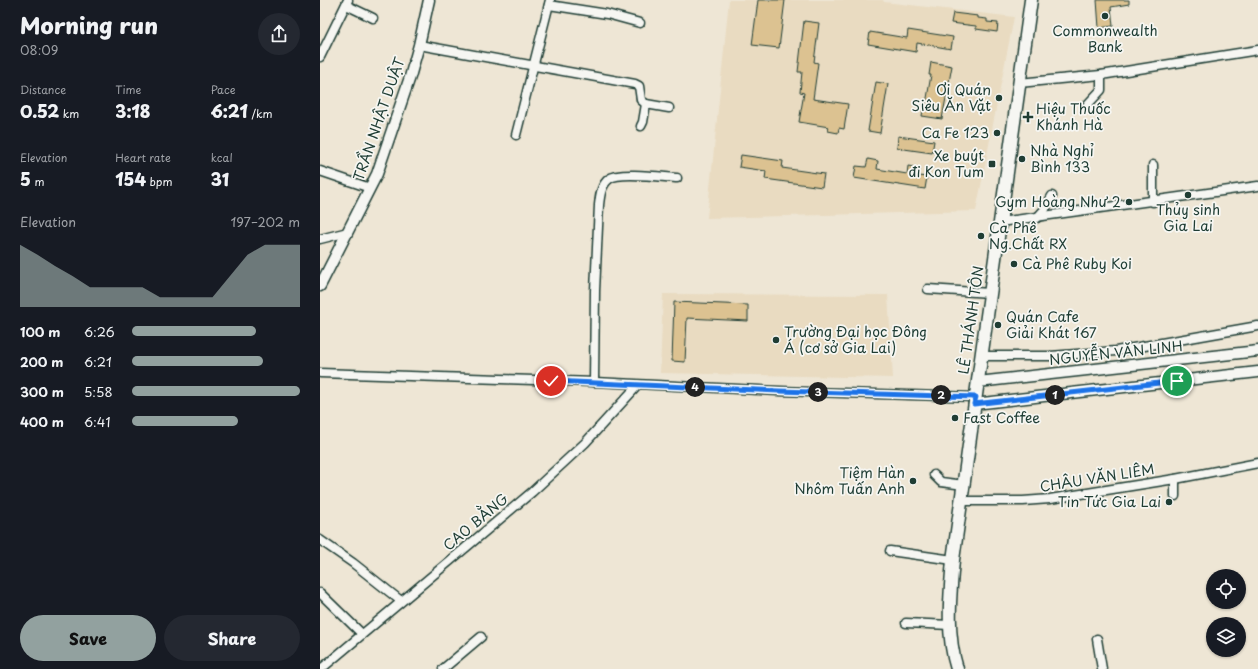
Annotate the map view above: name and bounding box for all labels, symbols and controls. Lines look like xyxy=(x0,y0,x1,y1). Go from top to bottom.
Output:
text: Morning run xyxy=(20,8,158,41)
marker: Commonwealth Bank xyxy=(1100,11,1110,21)
button: share xyxy=(258,13,300,55)
place label: Commonwealth Bank xyxy=(1052,20,1158,57)
text: 08:09 xyxy=(20,40,58,59)
street label: TRẦN NHẬT DUẬT xyxy=(347,54,410,183)
place label: Ơi Quán Siêu Ăn Vặt xyxy=(912,79,991,116)
text: Distance xyxy=(20,81,66,98)
text: Time xyxy=(115,81,141,98)
text: Pace xyxy=(211,81,235,98)
marker: Ơi Quán Siêu Ăn Vặt xyxy=(994,93,1004,103)
text: 0.52 xyxy=(20,98,59,124)
text: 3:18 xyxy=(115,98,150,124)
text: 6:21 xyxy=(211,98,248,124)
place label: Hiệu Thuốc Khánh Hà xyxy=(1036,98,1111,135)
text: km xyxy=(59,105,79,122)
text: /km xyxy=(248,105,272,122)
marker: Hiệu Thuốc Khánh Hà xyxy=(1023,112,1033,122)
place label: Ca Fe 123 xyxy=(921,122,989,143)
marker: Ca Fe 123 xyxy=(992,128,1002,138)
place label: Nhà Nghỉ Bình 133 xyxy=(1030,140,1094,177)
place label: Xe buýt đi Kon Tum xyxy=(909,145,984,182)
text: Elevation xyxy=(20,149,67,166)
text: Heart rate xyxy=(115,149,171,166)
text: kcal xyxy=(211,149,233,166)
marker: Nhà Nghỉ Bình 133 xyxy=(1017,154,1027,164)
marker: Xe buýt đi Kon Tum xyxy=(987,159,997,169)
text: 5 xyxy=(20,166,31,192)
text: 154 xyxy=(115,166,146,192)
text: 31 xyxy=(211,166,229,192)
text: m xyxy=(31,173,44,190)
text: bpm xyxy=(146,173,172,190)
marker: Thủy sinh Gia Lai xyxy=(1183,190,1193,200)
place label: Gym Hoàng Như 2 xyxy=(995,191,1121,212)
marker: Gym Hoàng Như 2 xyxy=(1124,197,1134,207)
place label: Thủy sinh Gia Lai xyxy=(1156,199,1220,236)
text: Elevation xyxy=(20,212,76,231)
text: 197–202 m xyxy=(230,212,300,231)
place label: Cà Phê Ng.Chất RX xyxy=(989,217,1068,254)
marker: Cà Phê Ng.Chất RX xyxy=(976,231,986,241)
place label: Cà Phê Ruby Koi xyxy=(1022,253,1132,274)
marker: Cà Phê Ruby Koi xyxy=(1009,259,1019,269)
street label: LÊ THÁNH TÔN xyxy=(953,264,989,376)
place label: Quán Cafe Giải Khát 167 xyxy=(1006,306,1097,343)
marker: Quán Cafe Giải Khát 167 xyxy=(993,320,1003,330)
place label: Trường Đại học Đông Á (cơ sở Gia Lai) xyxy=(784,321,927,358)
text: 100 m xyxy=(20,322,61,341)
text: 6:26 xyxy=(84,322,115,341)
street label: NGUYỄN VĂN LINH xyxy=(1048,334,1184,370)
marker: Trường Đại học Đông Á (cơ sở Gia Lai) xyxy=(771,335,781,345)
text: 200 m xyxy=(20,352,64,371)
text: 6:21 xyxy=(84,352,112,371)
pin xyxy=(534,364,568,398)
pin xyxy=(1160,364,1194,398)
icon: check xyxy=(540,370,562,392)
icon: arrive xyxy=(1166,370,1188,392)
pin: 4 xyxy=(685,377,705,397)
text: 4 xyxy=(691,378,699,395)
text: 300 m xyxy=(20,382,64,401)
text: 5:58 xyxy=(84,382,113,401)
pin: 3 xyxy=(808,382,828,402)
text: 3 xyxy=(814,383,822,400)
pin: 2 xyxy=(931,385,951,405)
pin: 1 xyxy=(1045,385,1065,405)
text: 2 xyxy=(937,386,945,403)
text: 1 xyxy=(1052,386,1058,403)
place label: Fast Coffee xyxy=(963,407,1040,428)
text: 400 m xyxy=(20,412,64,431)
text: 6:41 xyxy=(84,412,110,431)
marker: Fast Coffee xyxy=(950,413,960,423)
street label: CHÂU VĂN LIÊM xyxy=(1038,458,1156,497)
place label: Tiệm Hàn Nhôm Tuấn Anh xyxy=(794,462,905,499)
marker: Tiệm Hàn Nhôm Tuấn Anh xyxy=(908,476,918,486)
street label: CAO BẰNG xyxy=(437,486,513,555)
place label: Tin Tức Gia Lai xyxy=(1058,491,1161,512)
marker: Tin Tức Gia Lai xyxy=(1164,497,1174,507)
map controls xyxy=(1206,569,1246,657)
button: locate xyxy=(1206,569,1246,609)
button: Save xyxy=(20,615,156,661)
button: Share xyxy=(164,615,300,661)
button: layers xyxy=(1206,617,1246,657)

